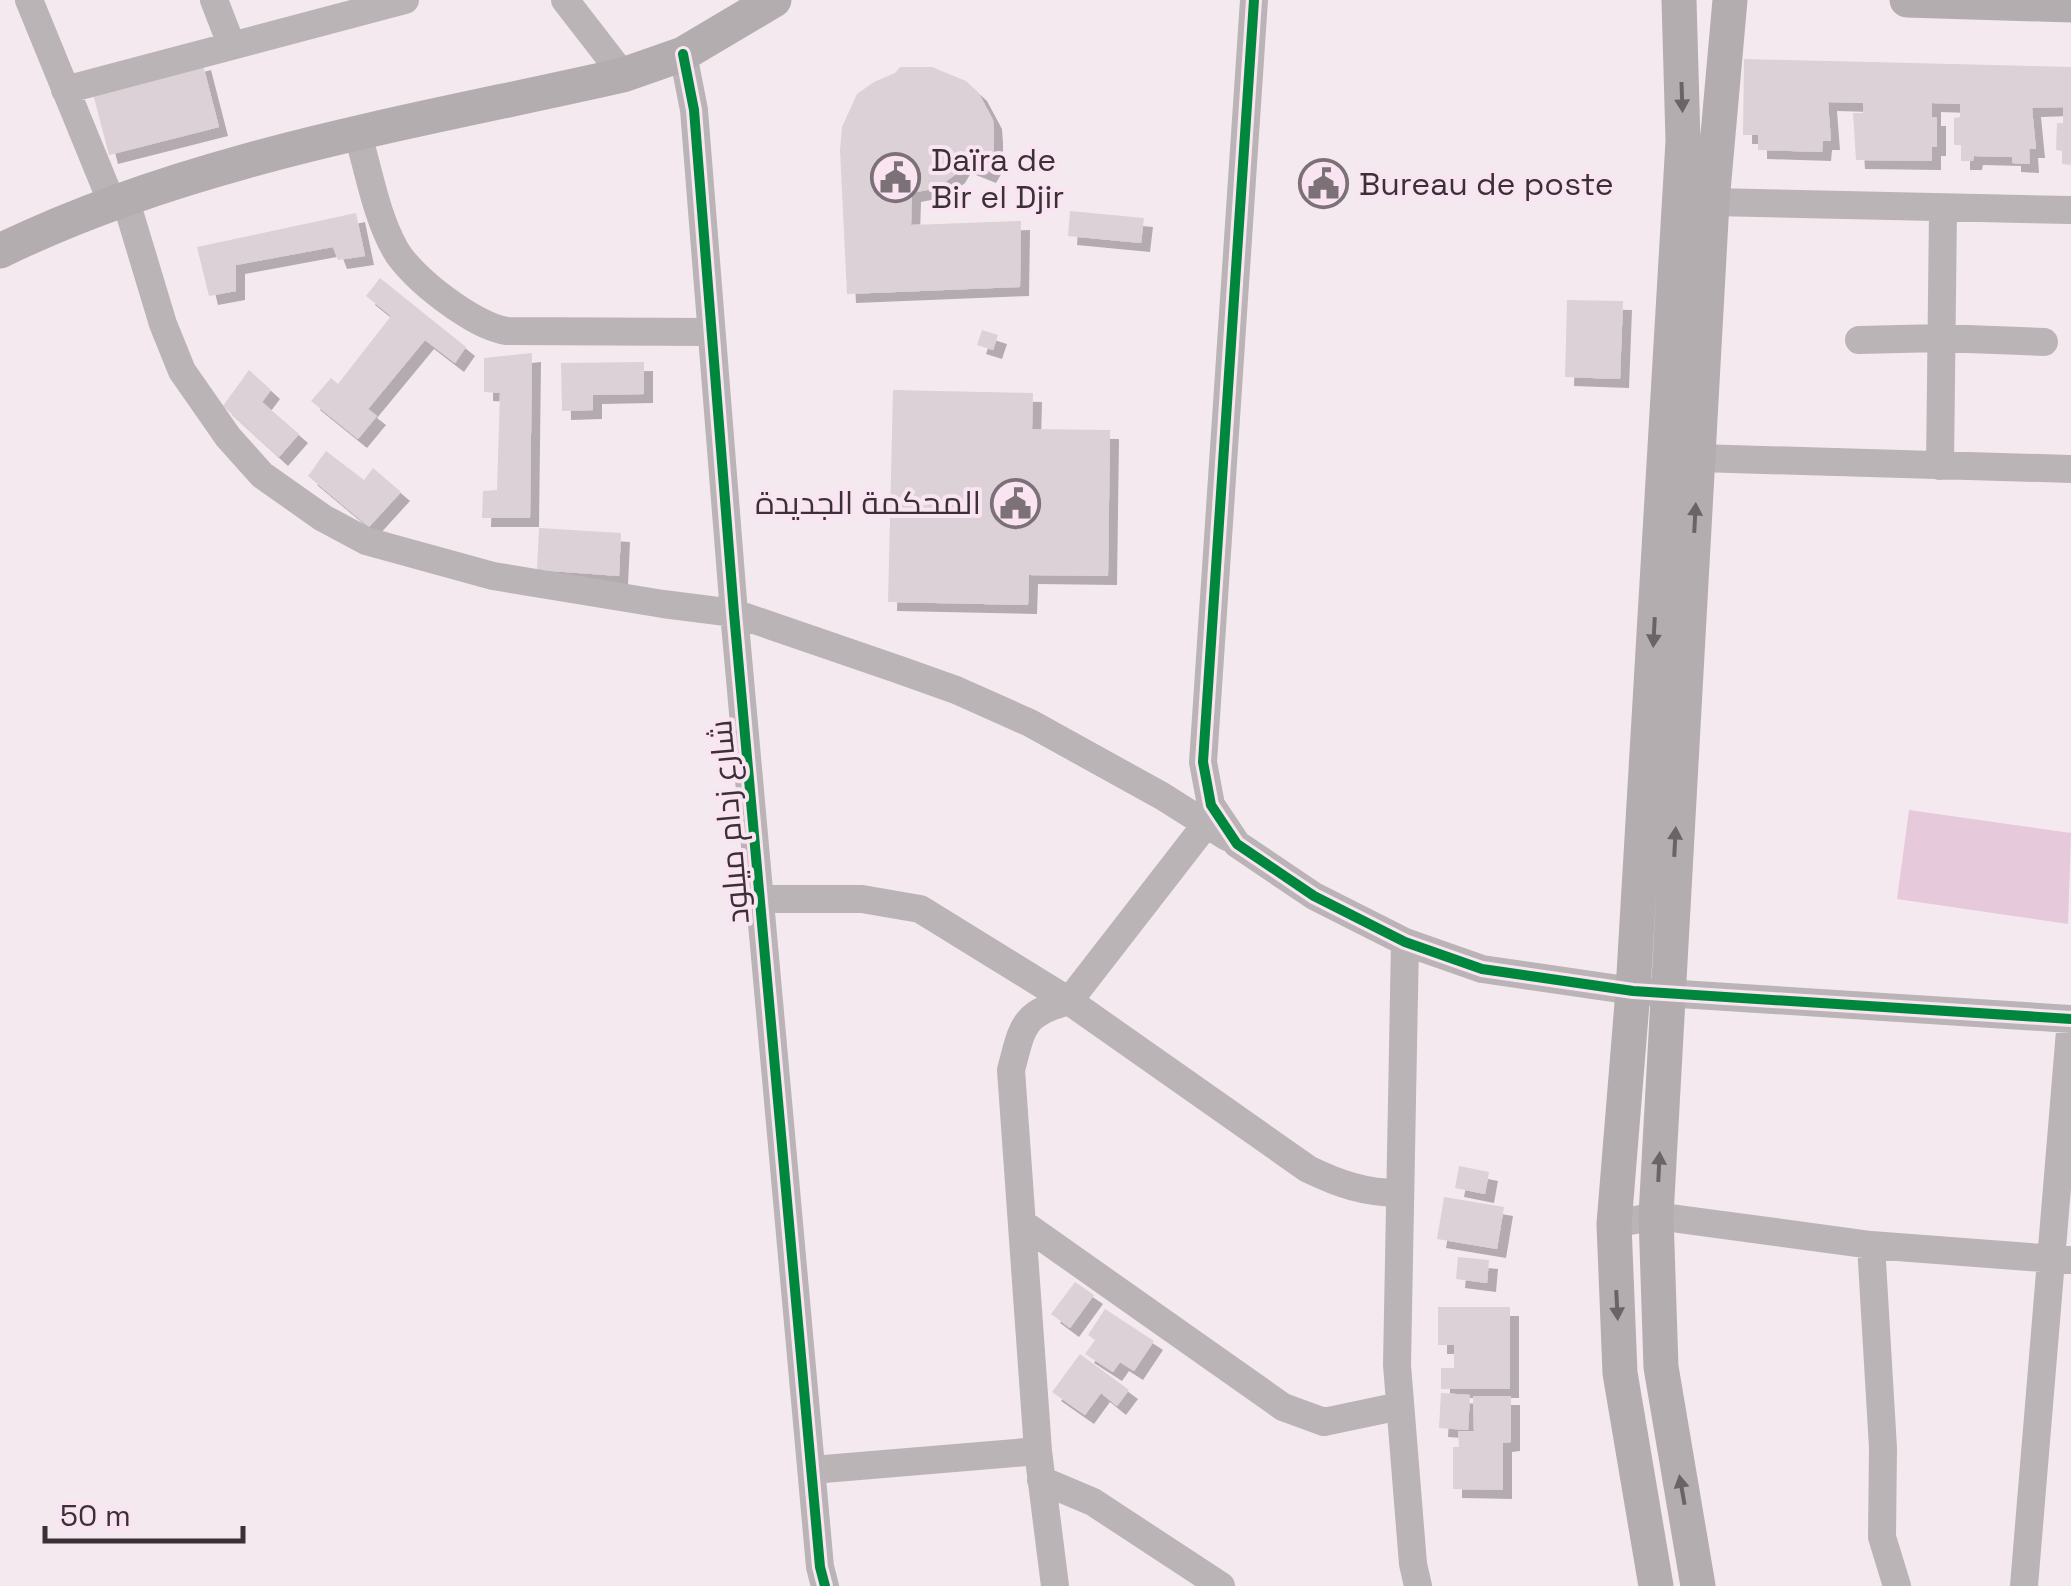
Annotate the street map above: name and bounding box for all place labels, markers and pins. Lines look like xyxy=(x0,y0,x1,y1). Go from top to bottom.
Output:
place label: Daïra de Bir el Djir xyxy=(931,140,1064,217)
public building icon: Daïra de Bir el Djir xyxy=(870,152,922,204)
public building icon: Bureau de poste xyxy=(1298,158,1350,210)
place label: Bureau de poste xyxy=(1359,164,1614,204)
public building icon: المحكمة الجديدة xyxy=(990,477,1042,529)
place label: المحكمة الجديدة xyxy=(755,483,981,523)

